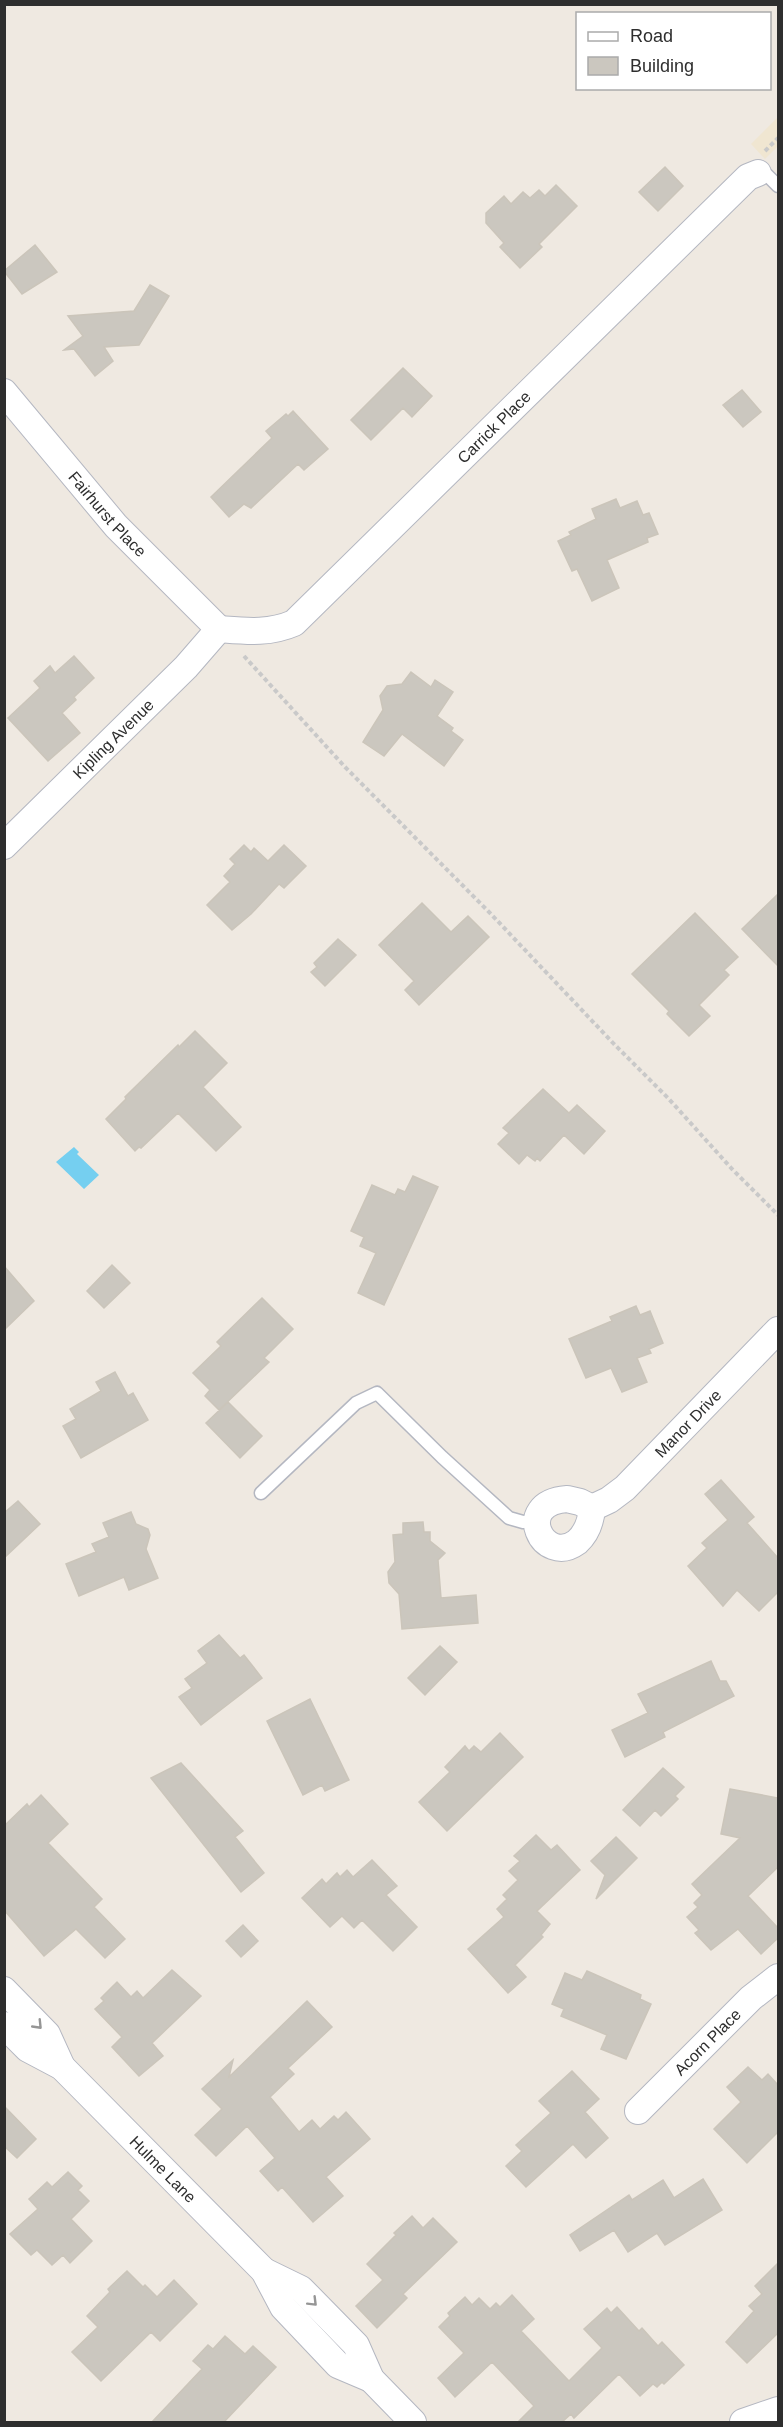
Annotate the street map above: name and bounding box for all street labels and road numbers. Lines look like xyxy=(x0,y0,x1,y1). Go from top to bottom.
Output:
street label: Carrick Place xyxy=(454,388,534,467)
street label: Fairhurst Place xyxy=(65,468,149,560)
street label: Kipling Avenue xyxy=(70,696,157,782)
street label: Manor Drive xyxy=(652,1386,725,1461)
street label: Acorn Place xyxy=(671,2005,744,2079)
street label: Hulme Lane xyxy=(126,2133,199,2206)

